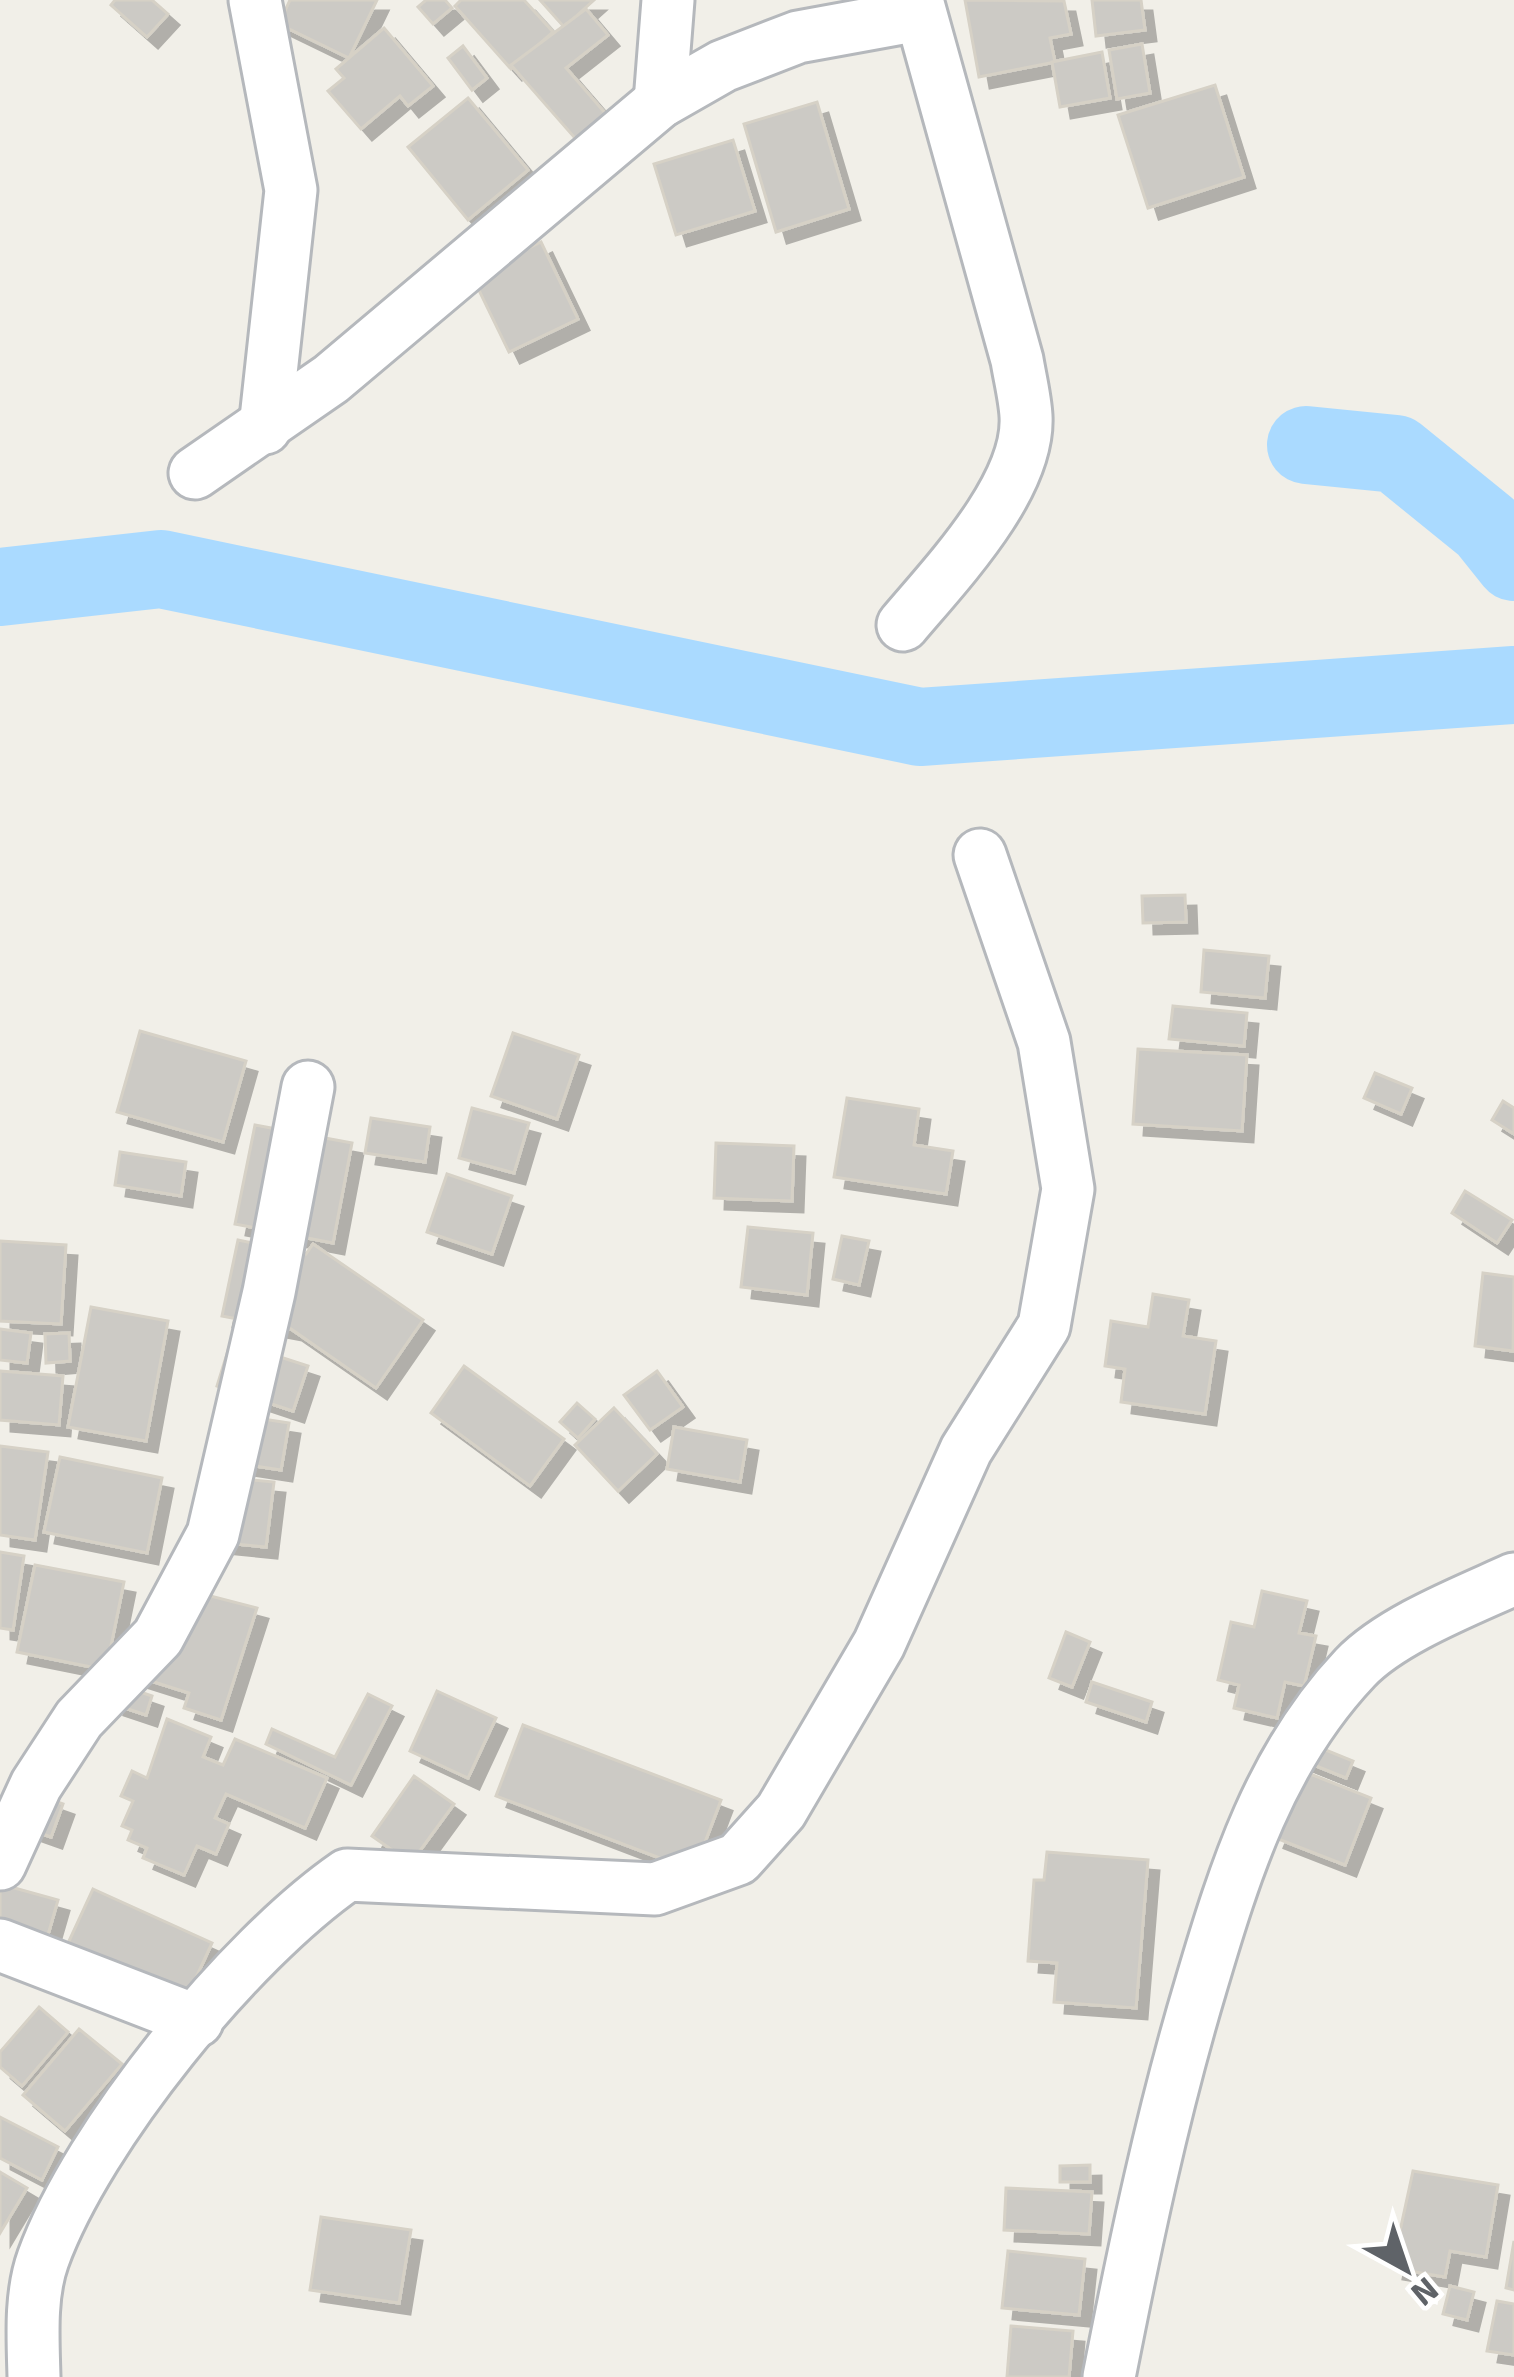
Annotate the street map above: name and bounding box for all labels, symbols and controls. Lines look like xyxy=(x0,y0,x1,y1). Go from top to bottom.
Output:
north arrow xyxy=(1346,2209,1466,2329)
text: N xyxy=(1402,2268,1446,2314)

